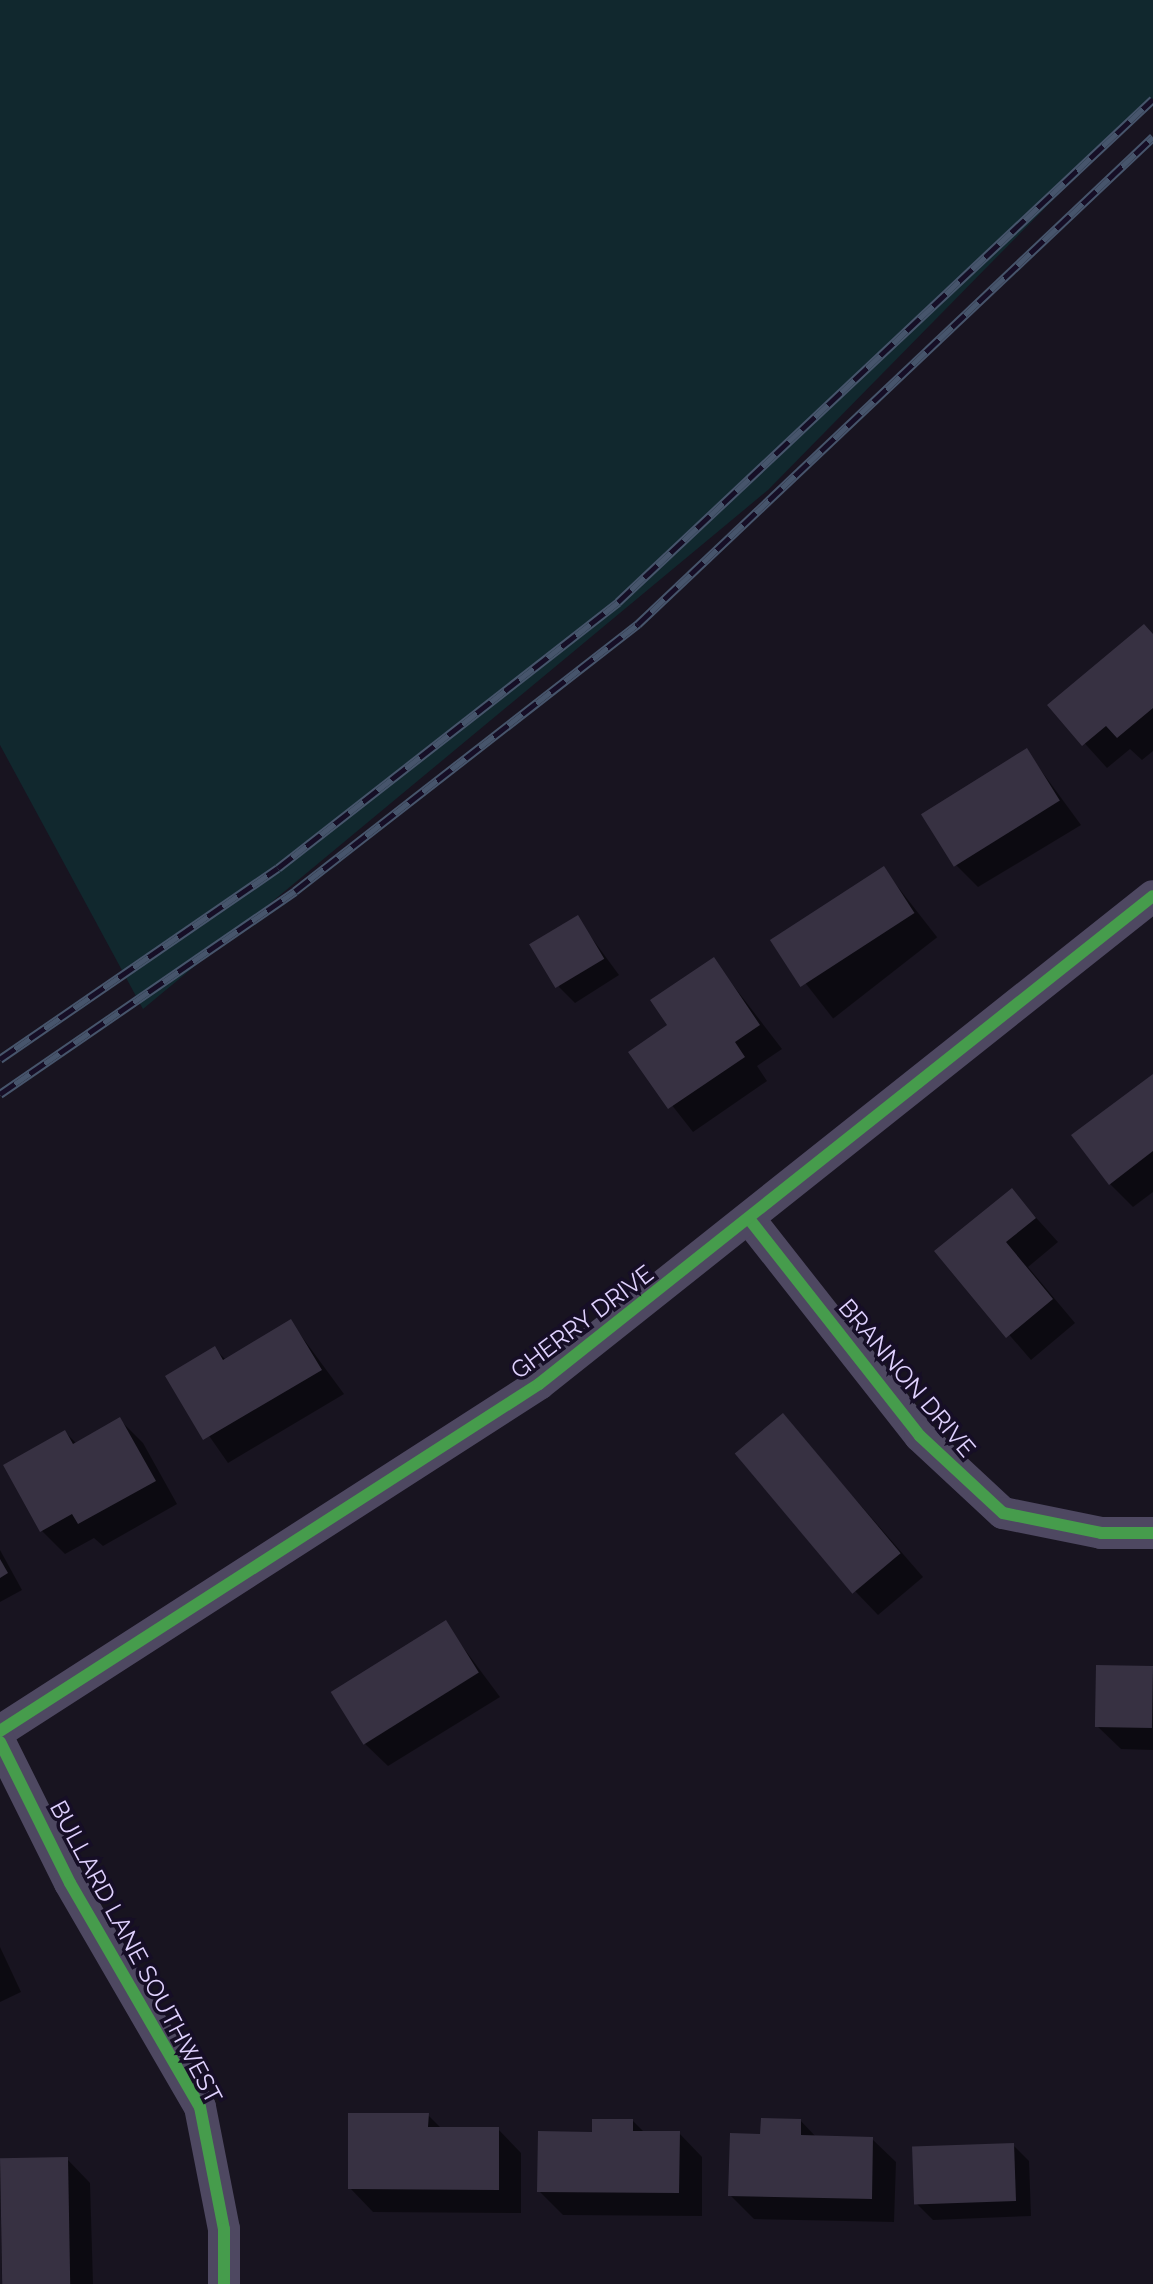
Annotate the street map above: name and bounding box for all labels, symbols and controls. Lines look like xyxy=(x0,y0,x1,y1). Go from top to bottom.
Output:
street label: GHERRY DRIVE xyxy=(505,1259,659,1385)
street label: BRANNON DRIVE xyxy=(833,1293,981,1463)
street label: BULLARD LANE SOUTHWEST xyxy=(44,1796,228,2108)

